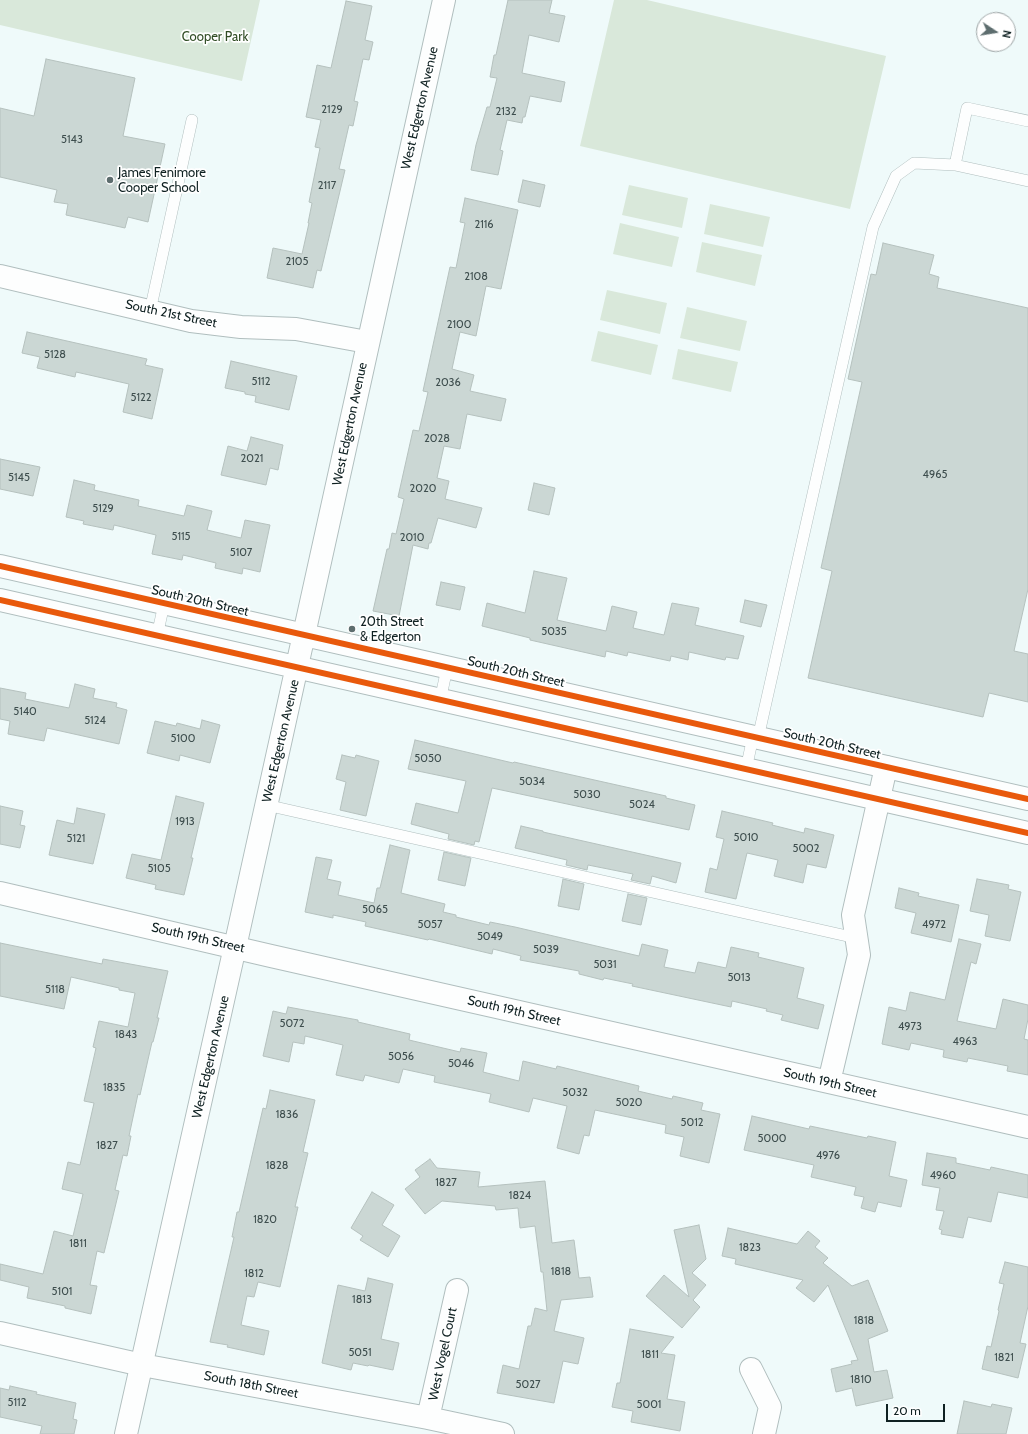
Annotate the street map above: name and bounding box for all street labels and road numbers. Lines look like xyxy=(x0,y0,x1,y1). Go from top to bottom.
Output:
street label: West Edgerton Avenue xyxy=(398,45,442,171)
street label: South 21st Street xyxy=(124,297,218,331)
street label: West Edgerton Avenue xyxy=(329,361,371,487)
street label: South 20th Street xyxy=(150,582,250,620)
street label: South 20th Street xyxy=(466,653,566,691)
street label: West Edgerton Avenue xyxy=(259,678,303,804)
street label: South 20th Street xyxy=(782,725,882,763)
street label: South 19th Street xyxy=(150,920,246,956)
street label: South 19th Street xyxy=(466,993,562,1029)
street label: West Edgerton Avenue xyxy=(189,994,233,1120)
street label: South 19th Street xyxy=(782,1065,878,1101)
street label: West Vogel Court xyxy=(426,1306,460,1402)
street label: South 18th Street xyxy=(202,1368,300,1402)

